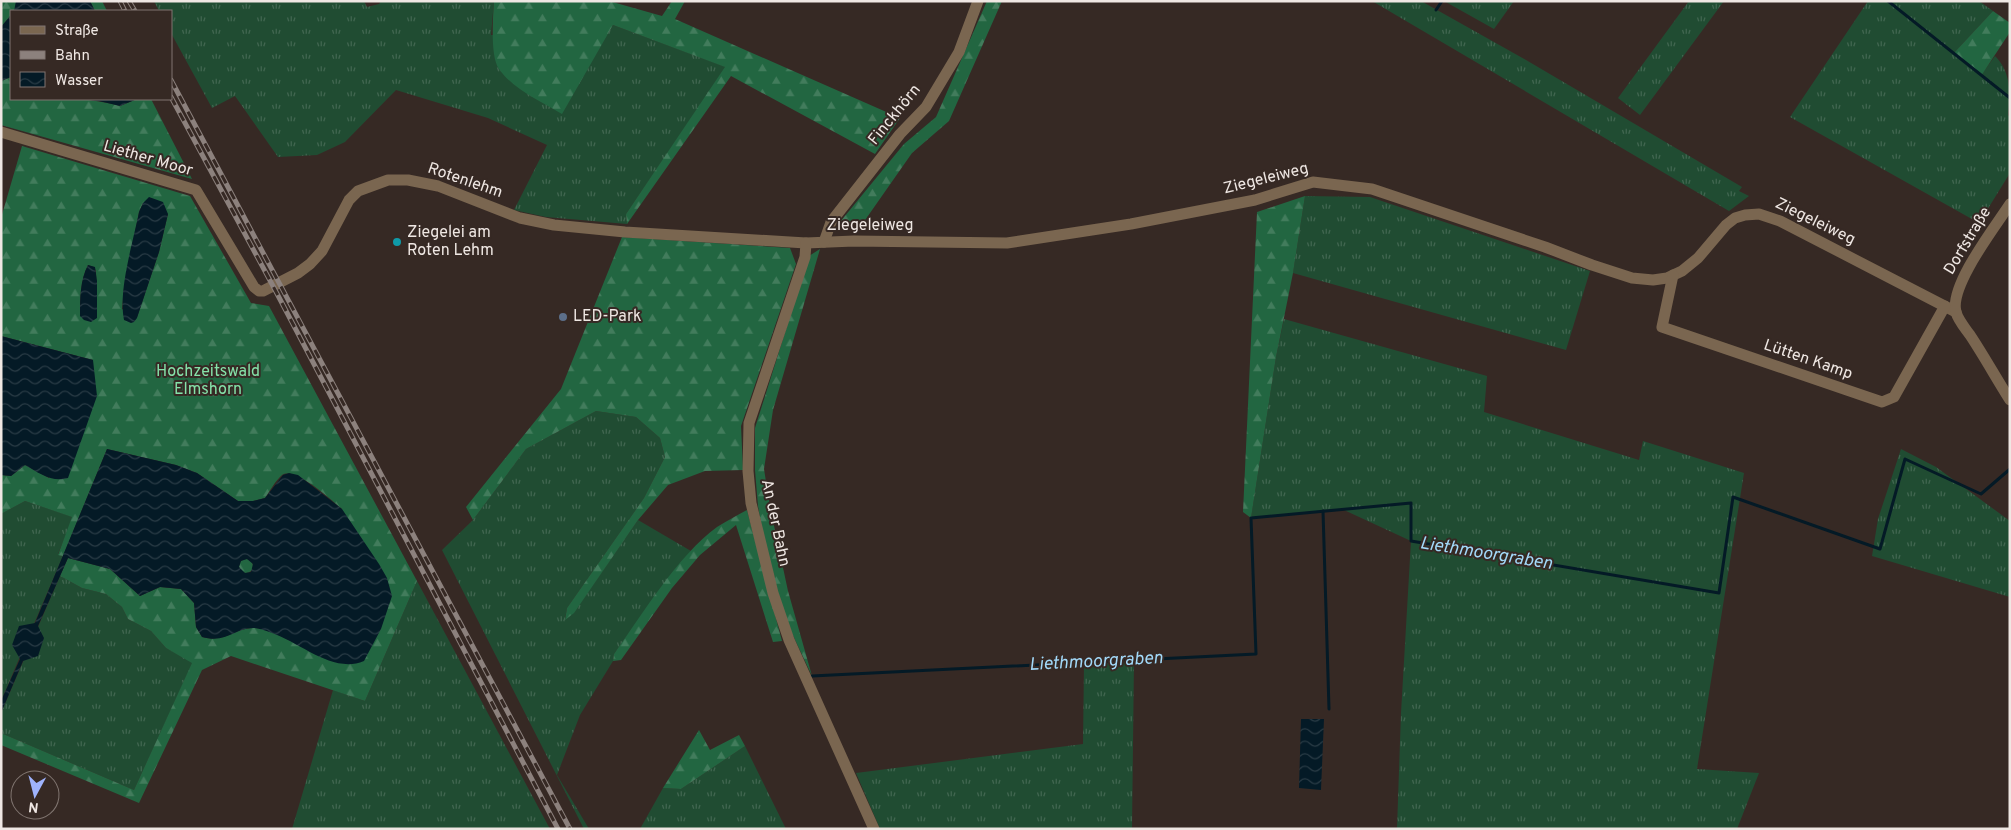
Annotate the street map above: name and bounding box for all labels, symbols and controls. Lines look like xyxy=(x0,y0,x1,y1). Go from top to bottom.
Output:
legend xyxy=(10,10,172,100)
text: Straße xyxy=(55,22,99,41)
text: Bahn xyxy=(55,47,90,66)
text: Wasser xyxy=(55,72,103,91)
street label: Finckhörn xyxy=(864,81,926,149)
street label: Liether Moor xyxy=(101,137,195,181)
street label: Rotenlehm xyxy=(425,159,505,203)
street label: Ziegeleiweg xyxy=(1221,159,1311,199)
street label: Ziegeleiweg xyxy=(1772,194,1858,250)
street label: Dorfstraße xyxy=(1940,204,1996,278)
street label: Ziegeleiweg xyxy=(827,216,913,236)
place label: Ziegelei am Roten Lehm xyxy=(407,223,494,261)
marker: Ziegelei am Roten Lehm xyxy=(391,236,403,248)
place label: LED-Park xyxy=(573,307,642,327)
marker: LED-Park xyxy=(557,311,569,323)
street label: Lütten Kamp xyxy=(1761,335,1855,385)
park label: Hochzeitswald Elmshorn xyxy=(156,362,260,400)
street label: An der Bahn xyxy=(756,478,794,568)
water label: Liethmoorgraben xyxy=(1418,532,1554,576)
water label: Liethmoorgraben xyxy=(1028,647,1164,677)
north arrow xyxy=(10,770,60,820)
text: N xyxy=(28,797,40,815)

